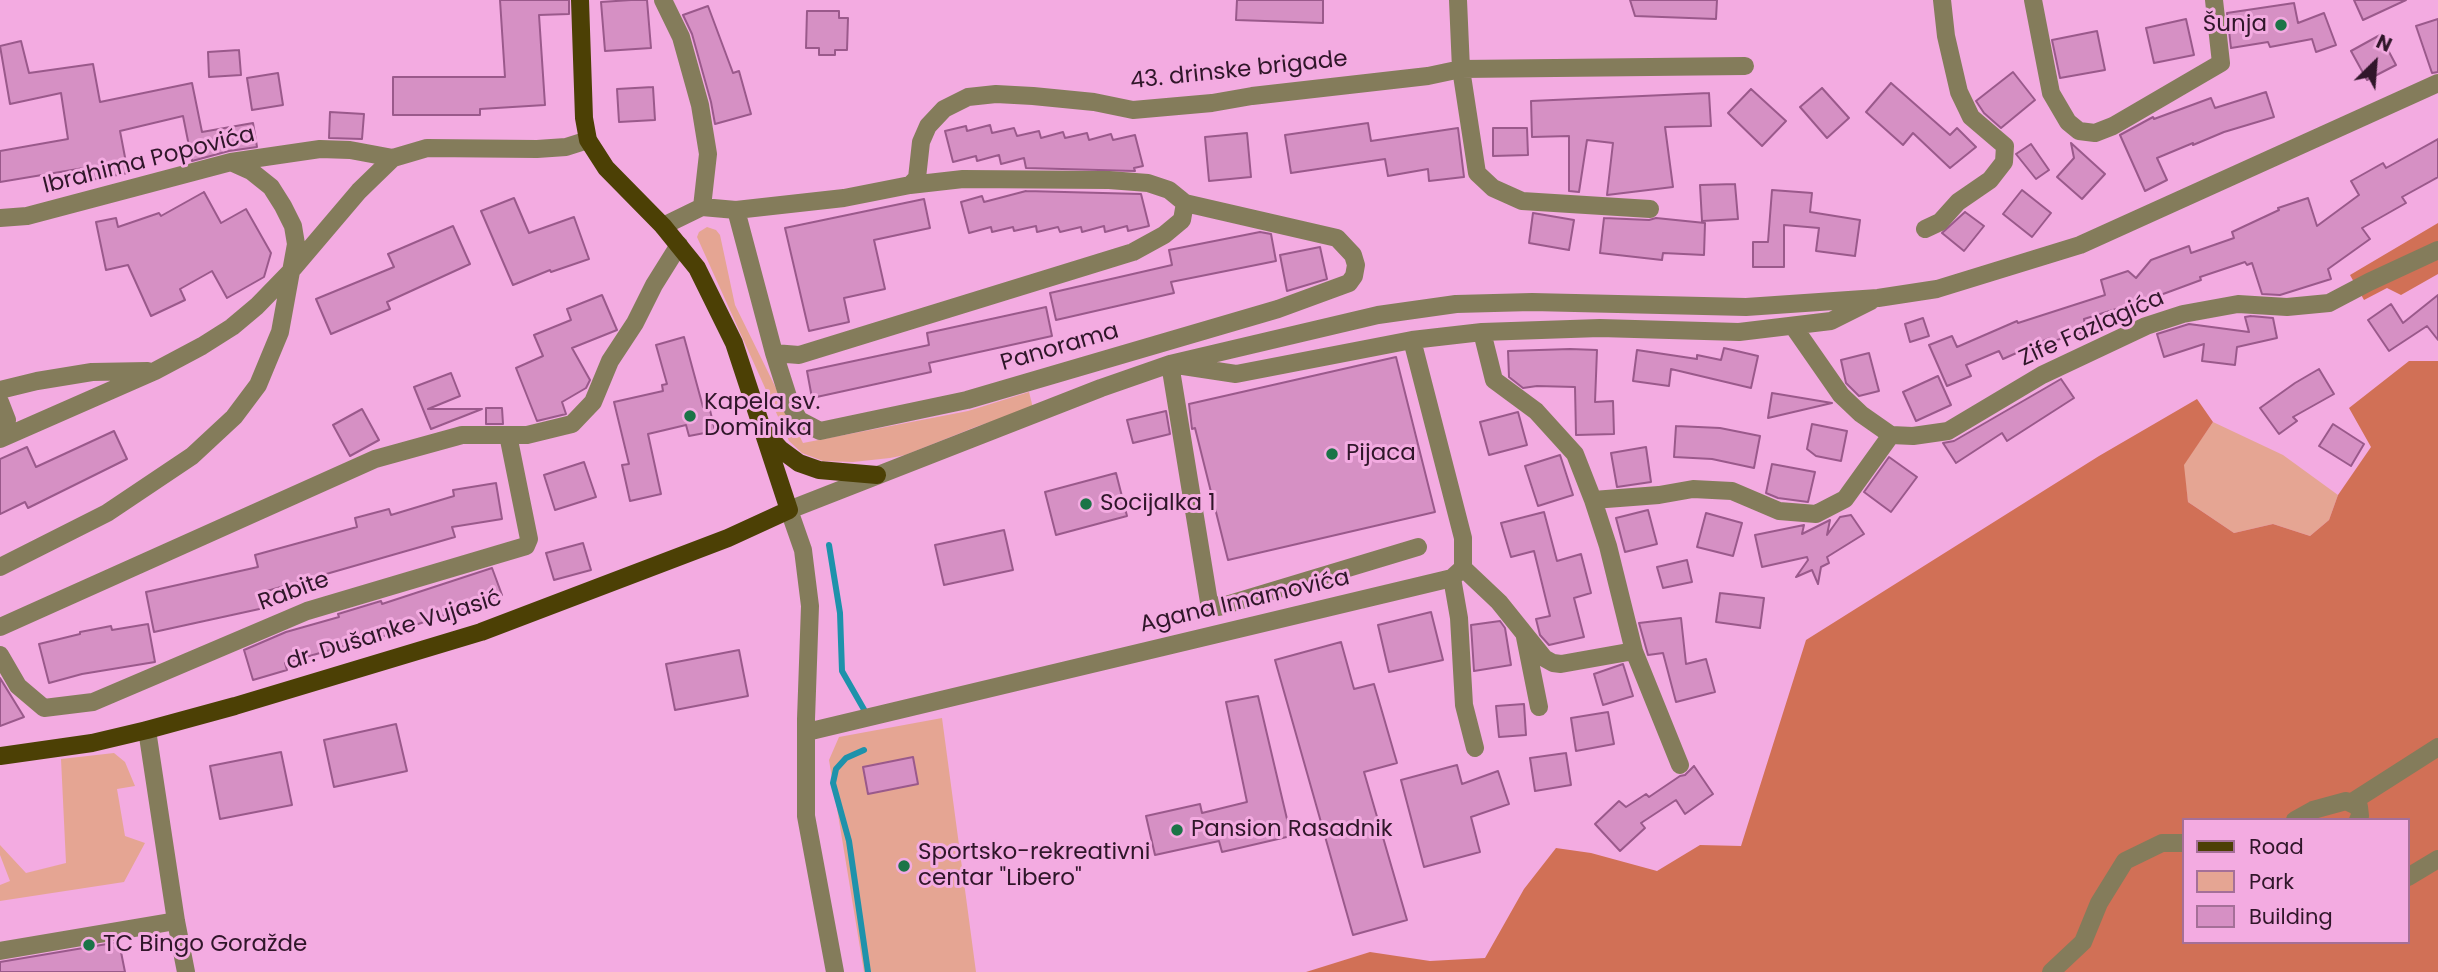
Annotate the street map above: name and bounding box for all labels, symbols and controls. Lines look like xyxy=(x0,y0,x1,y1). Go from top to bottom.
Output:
place label: Šunja xyxy=(2203,11,2267,39)
marker: Šunja xyxy=(2273,17,2289,33)
north arrow xyxy=(2340,28,2410,98)
text: N xyxy=(2372,28,2396,59)
street label: 43. drinske brigade xyxy=(1129,46,1349,96)
street label: Ibrahima Popovića xyxy=(40,121,258,201)
street label: Zife Fazlagića xyxy=(2015,285,2169,373)
street label: Panorama xyxy=(998,318,1122,378)
place label: Kapela sv. Dominika xyxy=(704,389,820,443)
marker: Kapela sv. Dominika xyxy=(682,408,698,424)
place label: Pijaca xyxy=(1346,440,1416,468)
marker: Pijaca xyxy=(1324,446,1340,462)
place label: Socijalka 1 xyxy=(1100,490,1216,518)
marker: Socijalka 1 xyxy=(1078,496,1094,512)
street label: Agana Imamovića xyxy=(1137,564,1353,640)
street label: Rabite xyxy=(255,566,333,618)
street label: dr. Dušanke Vujasić xyxy=(283,585,505,677)
place label: Pansion Rasadnik xyxy=(1191,816,1393,844)
legend xyxy=(2182,818,2410,944)
marker: Pansion Rasadnik xyxy=(1169,822,1185,838)
text: Road xyxy=(2249,832,2304,861)
place label: Sportsko-rekreativni centar "Libero" xyxy=(918,839,1150,893)
marker: Sportsko-rekreativni centar "Libero" xyxy=(896,858,912,874)
text: Park xyxy=(2249,867,2294,896)
text: Building xyxy=(2249,902,2333,931)
place label: TC Bingo Goražde xyxy=(103,931,307,959)
marker: TC Bingo Goražde xyxy=(81,937,97,953)

